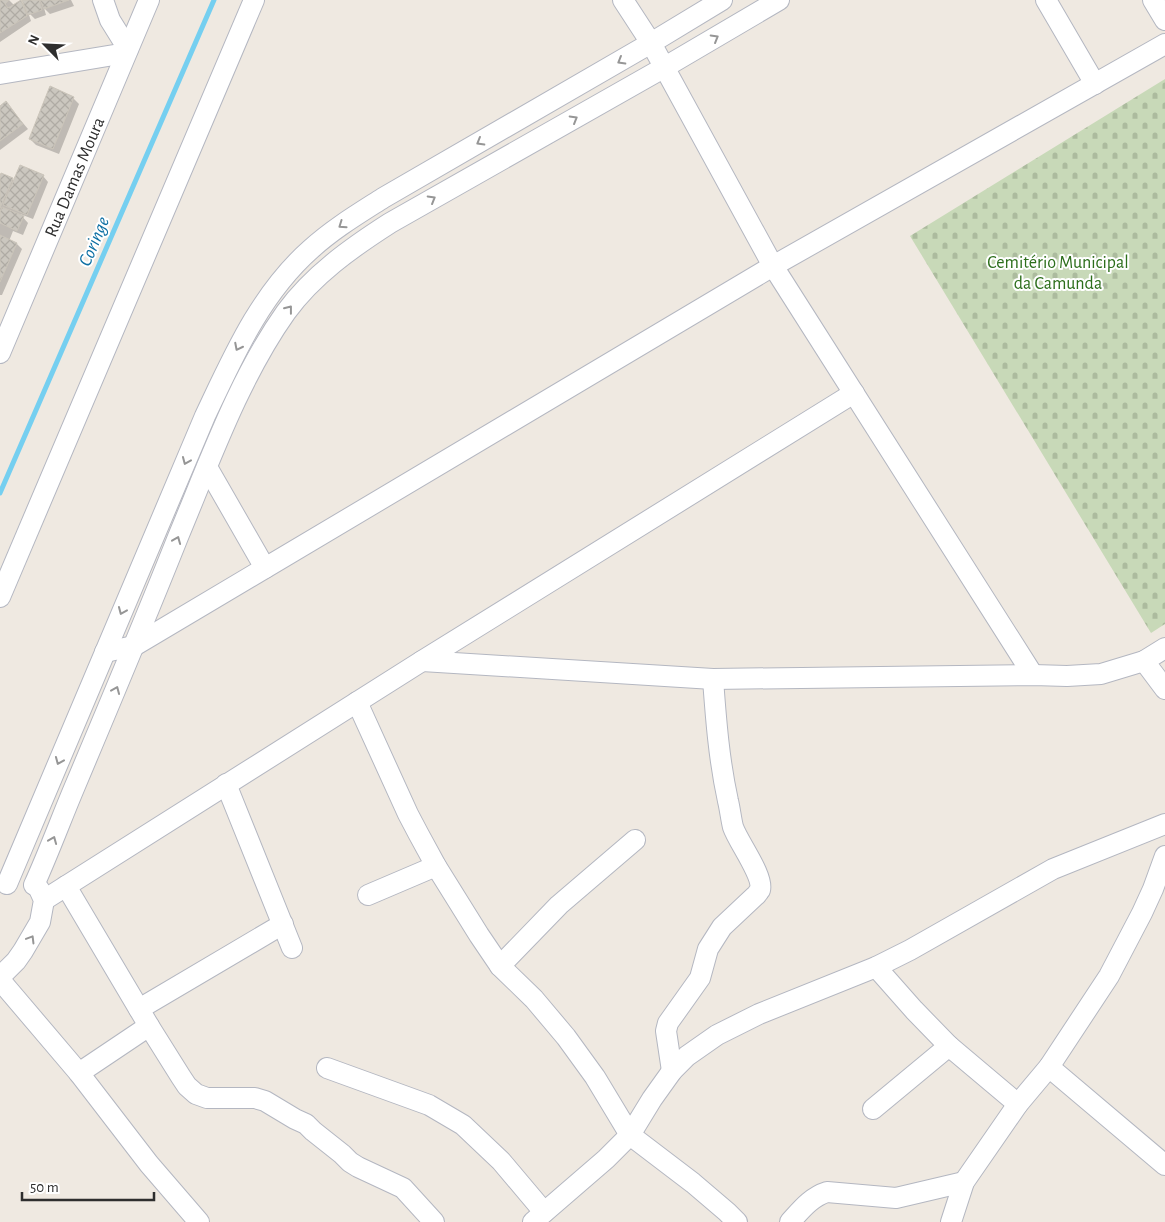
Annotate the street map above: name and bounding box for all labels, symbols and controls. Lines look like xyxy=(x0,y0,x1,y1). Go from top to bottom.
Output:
north arrow xyxy=(20,20,70,70)
text: N xyxy=(26,33,42,47)
one-way arrow xyxy=(709,34,718,44)
one-way arrow xyxy=(617,55,626,65)
street label: Rua Damas Moura xyxy=(42,115,108,240)
one-way arrow xyxy=(568,115,577,125)
one-way arrow xyxy=(476,136,485,146)
one-way arrow xyxy=(427,195,436,205)
water label: Coringe xyxy=(76,214,113,269)
one-way arrow xyxy=(338,219,348,228)
park label: Cemitério Municipal da Camunda xyxy=(987,254,1129,293)
one-way arrow xyxy=(283,306,291,315)
one-way arrow xyxy=(234,342,244,351)
one-way arrow xyxy=(181,456,192,465)
one-way arrow xyxy=(171,536,182,545)
one-way arrow xyxy=(118,606,129,615)
one-way arrow xyxy=(109,686,120,695)
one-way arrow xyxy=(55,756,66,765)
one-way arrow xyxy=(46,836,57,845)
one-way arrow xyxy=(24,936,34,945)
scale bar xyxy=(22,1170,155,1202)
text: 50 m xyxy=(30,1180,59,1195)

